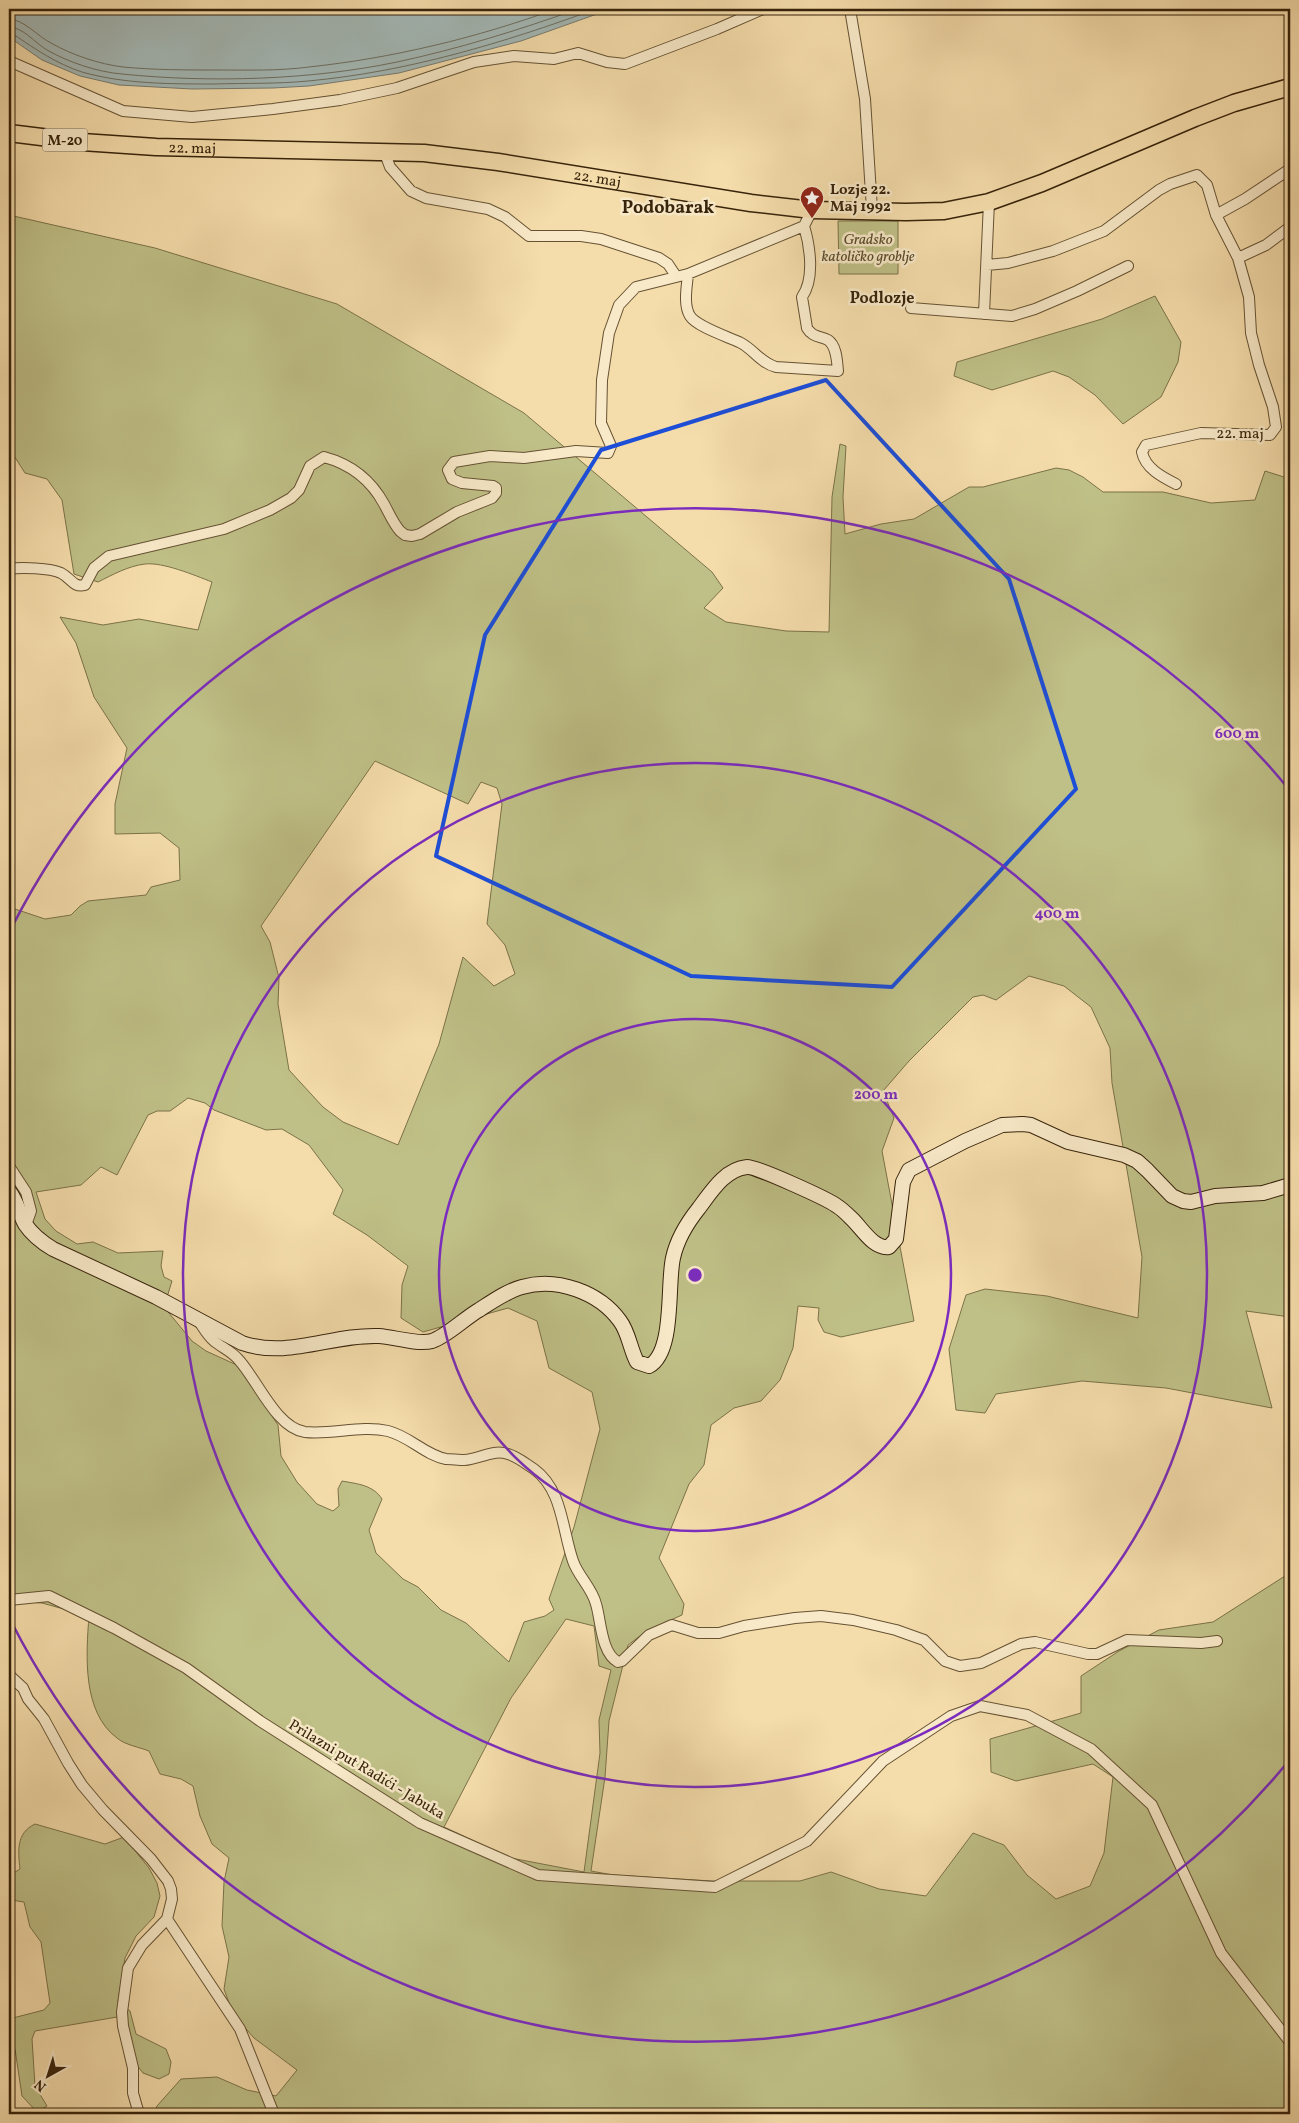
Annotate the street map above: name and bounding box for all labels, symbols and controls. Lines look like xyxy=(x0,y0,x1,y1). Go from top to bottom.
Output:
road number: M-20 xyxy=(42,128,88,152)
street label: 22. maj xyxy=(168,138,216,160)
street label: 22. maj xyxy=(572,165,622,194)
place label: Lozje 22. Maj 1992 xyxy=(830,180,891,218)
place icon: Lozje 22. Maj 1992 xyxy=(799,185,825,219)
district label: Podobarak xyxy=(622,196,714,221)
park label: Gradsko katoličko groblje xyxy=(822,230,915,268)
district label: Podlozje xyxy=(850,288,914,310)
street label: 22. maj xyxy=(1216,424,1264,445)
text: 600 m xyxy=(1215,724,1260,745)
text: 400 m xyxy=(1035,904,1080,925)
text: 200 m xyxy=(854,1085,898,1106)
centre of rings xyxy=(686,1266,704,1284)
street label: Prilazni put Radići - Jabuka xyxy=(284,1715,448,1825)
north arrow xyxy=(22,2050,72,2100)
text: N xyxy=(31,2074,51,2096)

